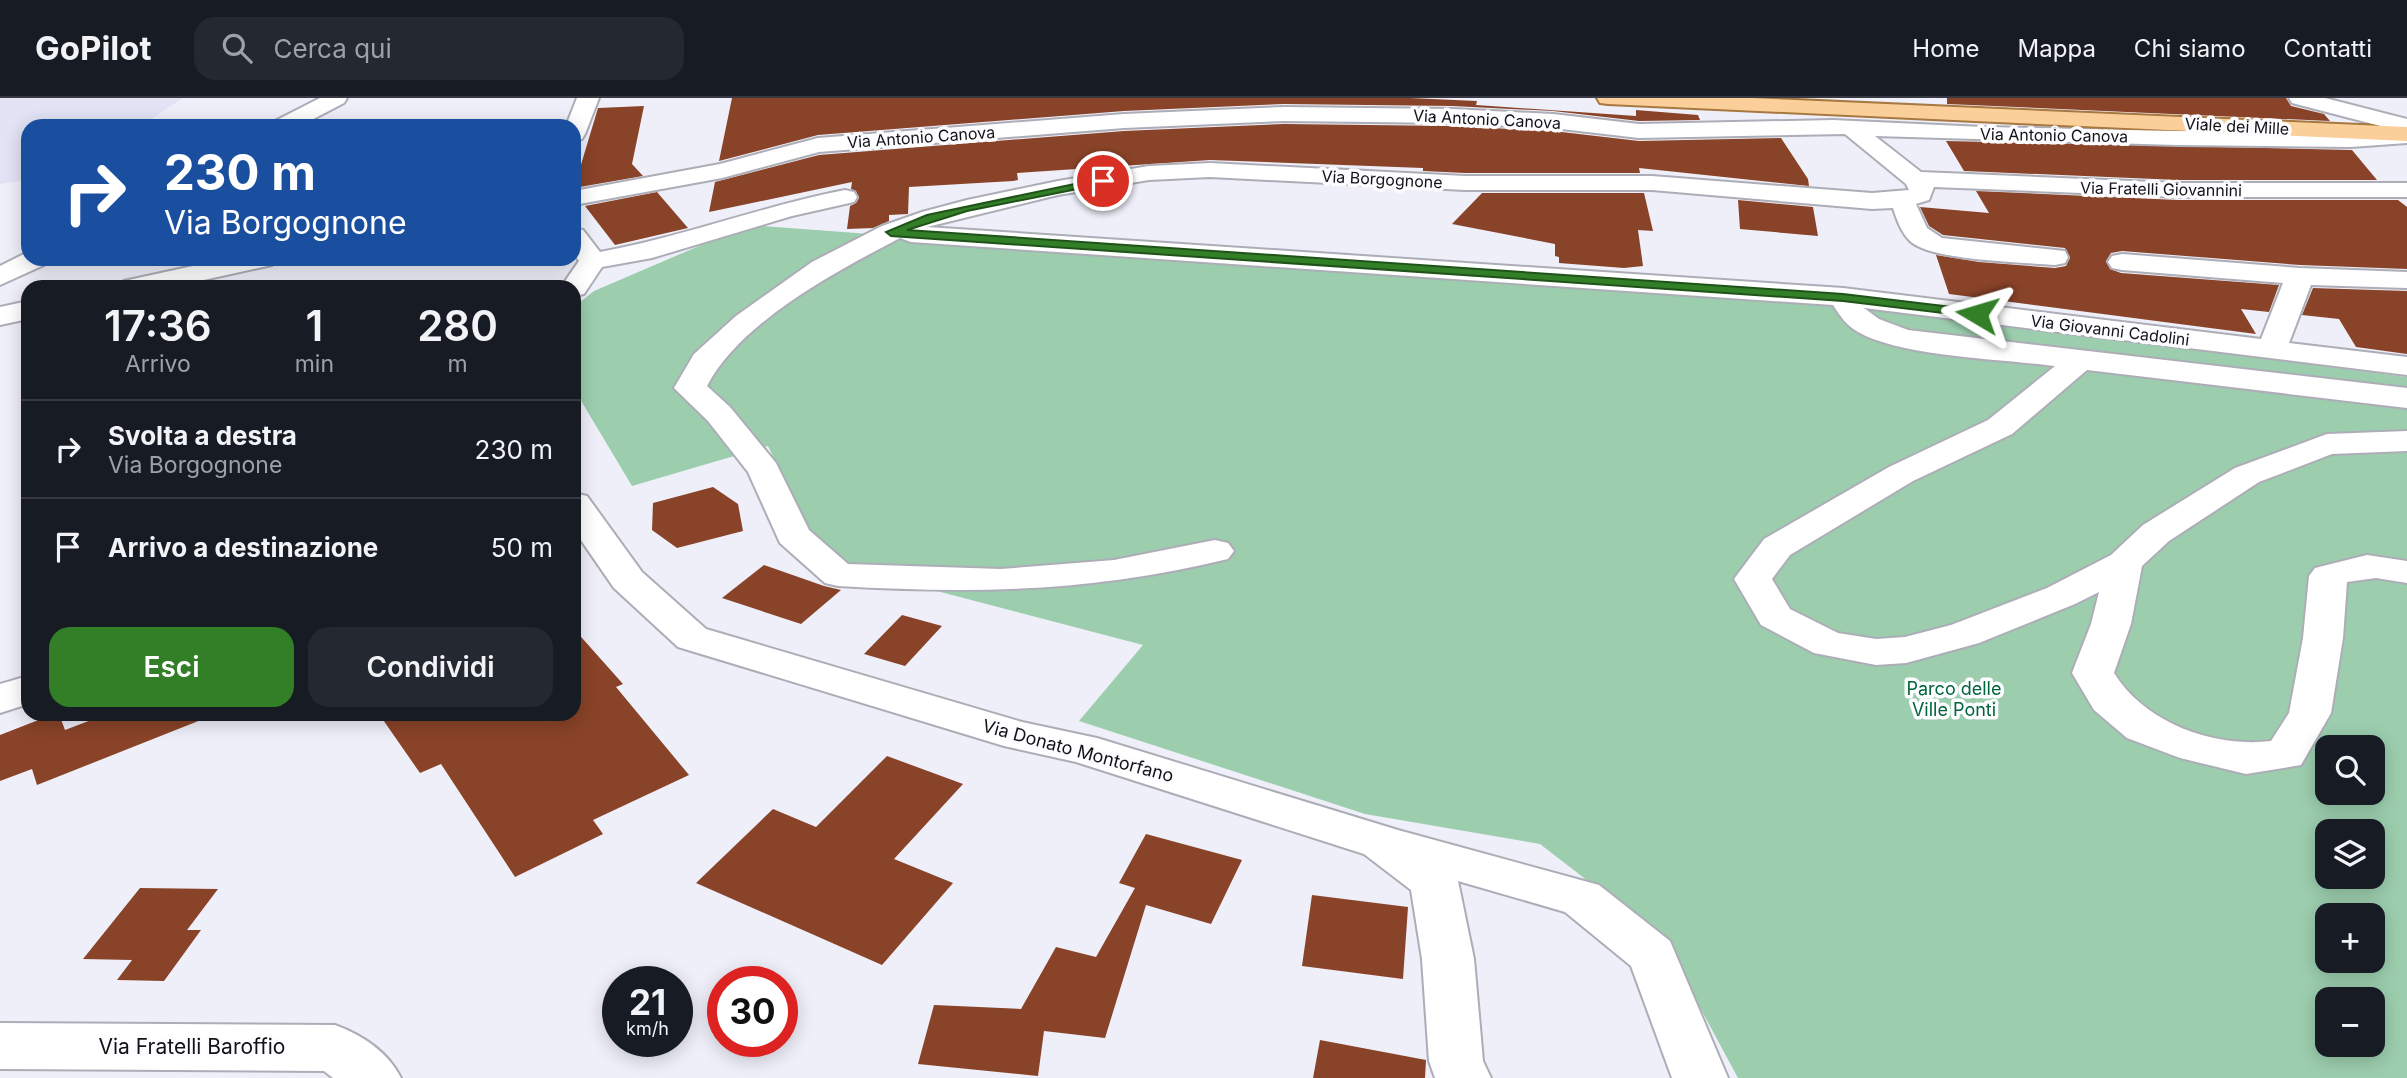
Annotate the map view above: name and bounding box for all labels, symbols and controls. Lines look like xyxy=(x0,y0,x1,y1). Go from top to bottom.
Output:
search box xyxy=(194,17,684,80)
text: GoPilot xyxy=(35,28,152,68)
icon: search xyxy=(218,29,256,67)
text: Cerca qui xyxy=(274,33,392,64)
text: Home xyxy=(1912,34,1980,63)
text: Mappa xyxy=(2018,34,2096,63)
text: Chi siamo xyxy=(2134,34,2246,63)
text: Contatti xyxy=(2284,34,2372,63)
street label: Via Antonio Canova xyxy=(1412,105,1562,133)
street label: Viale dei Mille xyxy=(2184,113,2290,139)
street label: Via Antonio Canova xyxy=(846,122,996,152)
street label: Via Antonio Canova xyxy=(1980,124,2128,146)
text: 230 m xyxy=(164,143,316,202)
icon: right xyxy=(49,147,140,238)
pin xyxy=(1073,151,1133,211)
icon: arrive xyxy=(1084,162,1122,200)
street label: Via Borgognone xyxy=(1321,166,1443,192)
street label: Via Fratelli Giovannini xyxy=(2080,178,2242,200)
text: Via Borgognone xyxy=(164,203,407,242)
position arrow xyxy=(1940,277,2014,351)
text: 17:36 xyxy=(104,300,212,351)
text: 1 xyxy=(305,300,323,351)
text: 280 xyxy=(417,300,498,351)
street label: Via Giovanni Cadolini xyxy=(2029,310,2191,350)
text: Arrivo xyxy=(125,350,191,378)
text: min xyxy=(295,350,334,378)
text: m xyxy=(447,350,468,378)
text: Svolta a destra xyxy=(108,420,297,451)
icon: right xyxy=(49,430,87,468)
text: 230 m xyxy=(475,434,553,465)
text: Via Borgognone xyxy=(108,451,282,479)
icon: arrive xyxy=(49,528,87,566)
text: Arrivo a destinazione xyxy=(108,532,378,563)
text: 50 m xyxy=(491,532,553,563)
button: Esci xyxy=(49,627,294,707)
button: Condividi xyxy=(308,627,553,707)
park label: Parco delle Ville Ponti xyxy=(1907,678,2001,720)
street label: Via Donato Montorfano xyxy=(980,715,1176,786)
map controls xyxy=(2315,735,2385,1057)
button: search xyxy=(2315,735,2385,805)
button: layers xyxy=(2315,819,2385,889)
button: + xyxy=(2315,903,2385,973)
speed limit sign: 30 xyxy=(707,966,798,1057)
text: 21 xyxy=(629,981,666,1023)
button: − xyxy=(2315,987,2385,1057)
text: km/h xyxy=(626,1018,669,1039)
street label: Via Fratelli Baroffio xyxy=(99,1034,285,1059)

